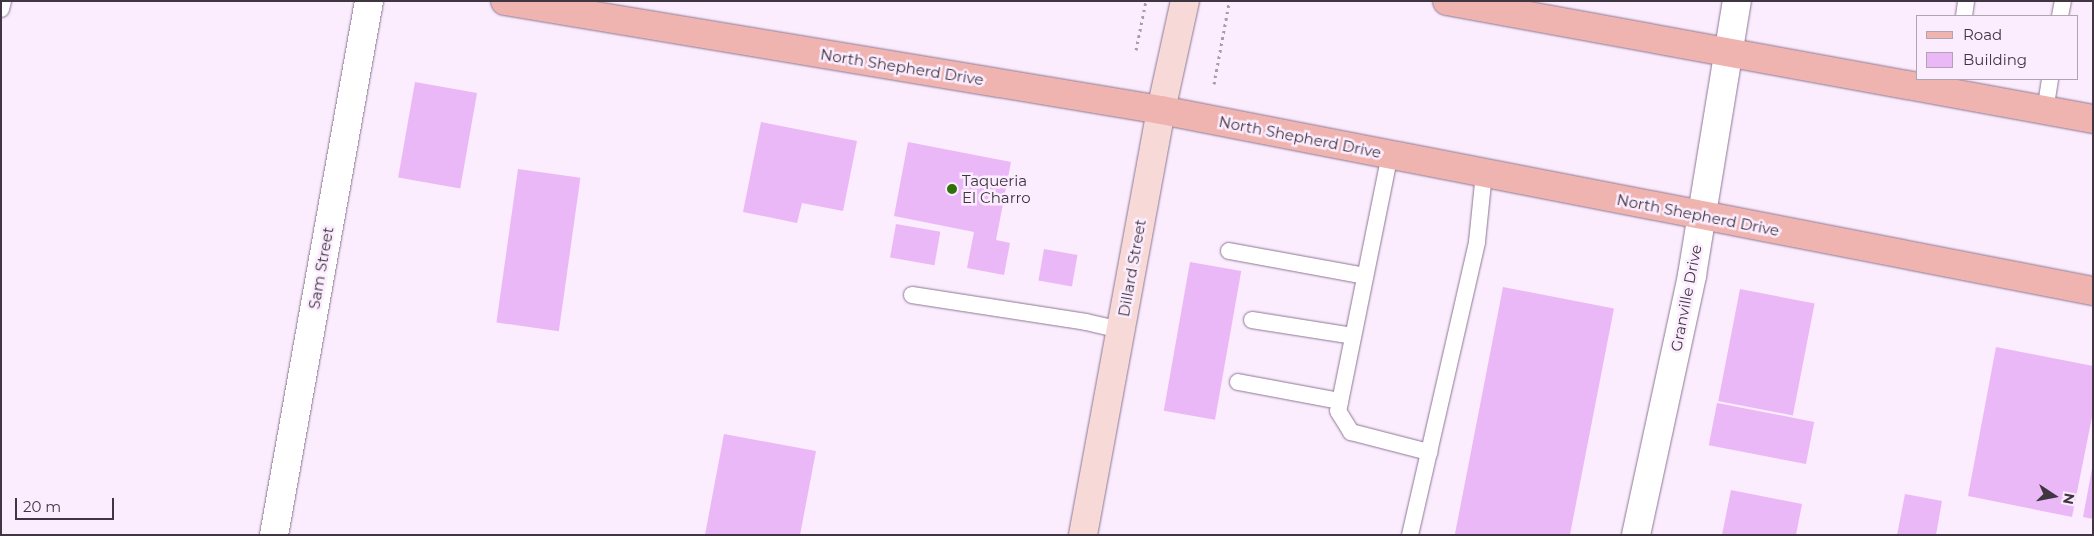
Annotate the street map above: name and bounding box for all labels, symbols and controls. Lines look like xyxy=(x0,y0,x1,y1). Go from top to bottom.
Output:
legend xyxy=(1916,15,2079,80)
text: Road xyxy=(1963,25,2002,44)
street label: North Shepherd Drive xyxy=(819,45,985,89)
text: Building xyxy=(1963,50,2027,69)
street label: North Shepherd Drive xyxy=(1217,112,1383,162)
place label: Taqueria El Charro xyxy=(962,171,1031,206)
marker: Taqueria El Charro xyxy=(946,183,958,195)
street label: North Shepherd Drive xyxy=(1615,190,1781,240)
street label: Dillard Street xyxy=(1115,218,1149,318)
street label: Sam Street xyxy=(305,225,337,311)
street label: Granville Drive xyxy=(1667,243,1705,353)
north arrow xyxy=(2029,471,2079,521)
scale bar xyxy=(18,488,116,520)
text: N xyxy=(2059,492,2079,506)
text: 20 m xyxy=(23,497,61,516)

